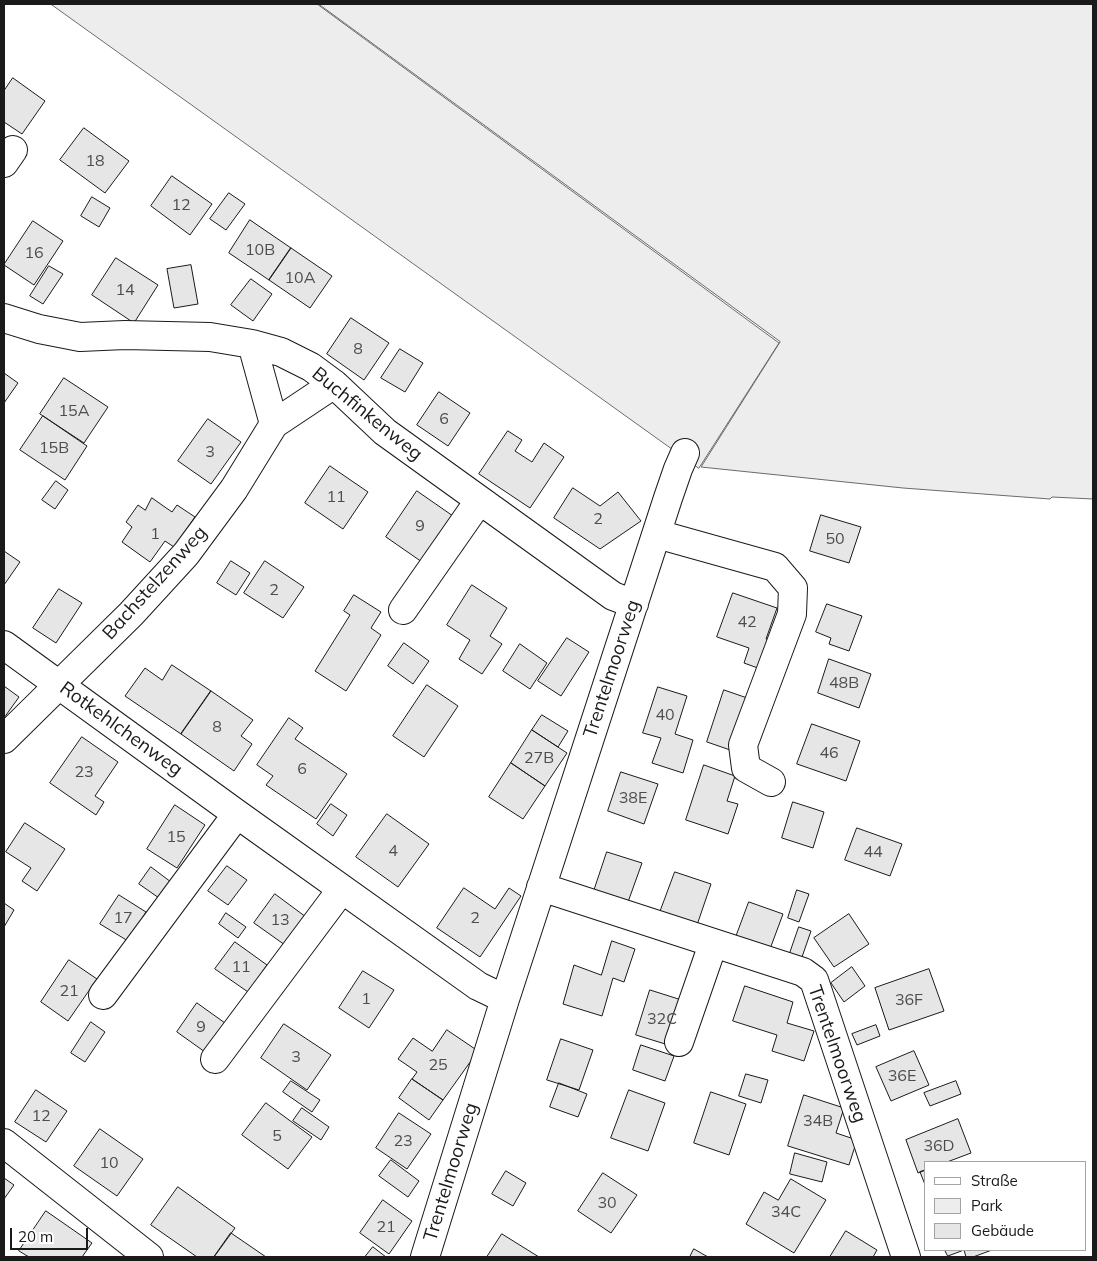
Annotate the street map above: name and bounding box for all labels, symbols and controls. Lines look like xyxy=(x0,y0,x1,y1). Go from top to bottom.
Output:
house number: 18 xyxy=(85,151,105,171)
house number: 12 xyxy=(171,195,191,215)
house number: 10B xyxy=(245,240,275,260)
house number: 16 xyxy=(24,243,44,263)
house number: 10A xyxy=(285,268,315,288)
house number: 14 xyxy=(115,280,135,300)
house number: 8 xyxy=(353,339,363,359)
street label: Buchfinkenweg xyxy=(307,362,427,466)
house number: 15A xyxy=(59,401,89,421)
house number: 6 xyxy=(439,409,449,429)
house number: 15B xyxy=(39,438,69,458)
house number: 3 xyxy=(205,442,215,462)
house number: 11 xyxy=(326,487,346,507)
house number: 2 xyxy=(593,509,603,529)
house number: 9 xyxy=(415,516,425,536)
street label: Bachstelzenweg xyxy=(98,522,212,644)
house number: 1 xyxy=(150,524,160,544)
house number: 50 xyxy=(825,529,845,549)
house number: 2 xyxy=(269,580,279,600)
street label: Trentelmoorweg xyxy=(579,597,645,741)
house number: 42 xyxy=(737,612,757,632)
house number: 48B xyxy=(829,673,859,693)
street label: Rotkehlchenweg xyxy=(55,677,187,781)
house number: 40 xyxy=(655,705,675,725)
house number: 8 xyxy=(212,717,222,737)
house number: 46 xyxy=(819,743,839,763)
house number: 27B xyxy=(524,748,554,768)
house number: 6 xyxy=(297,759,307,779)
house number: 23 xyxy=(74,762,94,782)
house number: 38E xyxy=(619,788,647,808)
house number: 15 xyxy=(166,827,186,847)
house number: 4 xyxy=(388,841,398,861)
house number: 44 xyxy=(863,842,883,862)
house number: 17 xyxy=(113,908,133,928)
house number: 2 xyxy=(470,908,480,928)
house number: 13 xyxy=(270,910,290,930)
house number: 11 xyxy=(231,957,251,977)
house number: 21 xyxy=(59,981,79,1001)
street label: Trentelmoorweg xyxy=(803,982,871,1126)
house number: 1 xyxy=(361,989,371,1009)
house number: 36F xyxy=(895,990,923,1010)
house number: 32C xyxy=(647,1009,677,1029)
house number: 9 xyxy=(196,1017,206,1037)
house number: 3 xyxy=(291,1047,301,1067)
house number: 25 xyxy=(428,1055,448,1075)
house number: 36E xyxy=(888,1066,916,1086)
street label: Trentelmoorweg xyxy=(419,1100,483,1244)
house number: 12 xyxy=(31,1106,51,1126)
house number: 34B xyxy=(803,1111,833,1131)
house number: 5 xyxy=(272,1126,282,1146)
house number: 23 xyxy=(393,1131,413,1151)
house number: 36D xyxy=(923,1136,955,1156)
house number: 10 xyxy=(99,1153,119,1173)
legend xyxy=(924,1161,1087,1251)
text: Straße xyxy=(971,1171,1018,1190)
house number: 30 xyxy=(597,1193,617,1213)
text: Park xyxy=(971,1196,1003,1215)
house number: 34C xyxy=(771,1202,801,1222)
house number: 21 xyxy=(376,1217,396,1237)
scale bar xyxy=(12,1218,90,1250)
text: Gebäude xyxy=(971,1221,1034,1240)
text: 20 m xyxy=(18,1227,53,1246)

